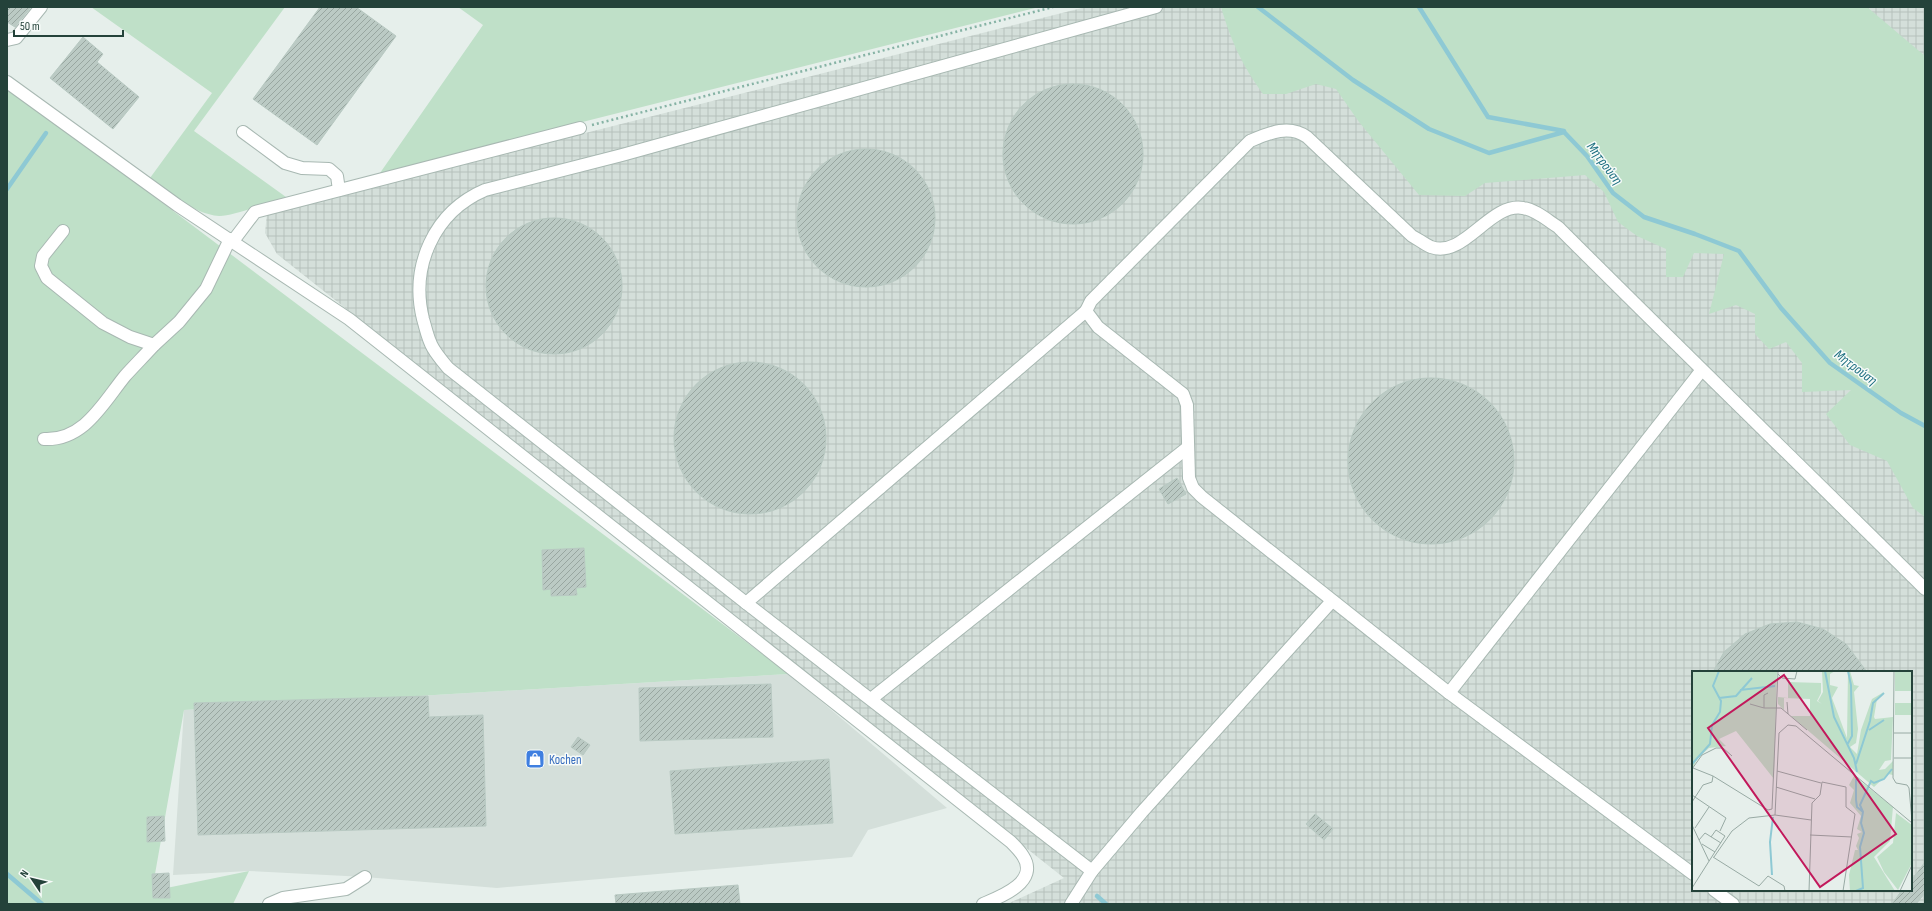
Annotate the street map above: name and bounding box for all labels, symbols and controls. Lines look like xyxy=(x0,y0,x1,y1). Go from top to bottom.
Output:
scale bar xyxy=(14,12,123,38)
text: 50 m xyxy=(20,19,40,34)
water label: Μητρούση xyxy=(1583,139,1626,188)
water label: Μητρούση xyxy=(1831,346,1880,389)
inset map xyxy=(1692,671,1912,891)
shop icon: Kochen xyxy=(524,748,546,770)
place label: Kochen xyxy=(549,752,582,768)
north arrow xyxy=(12,859,52,899)
text: N xyxy=(17,867,31,880)

